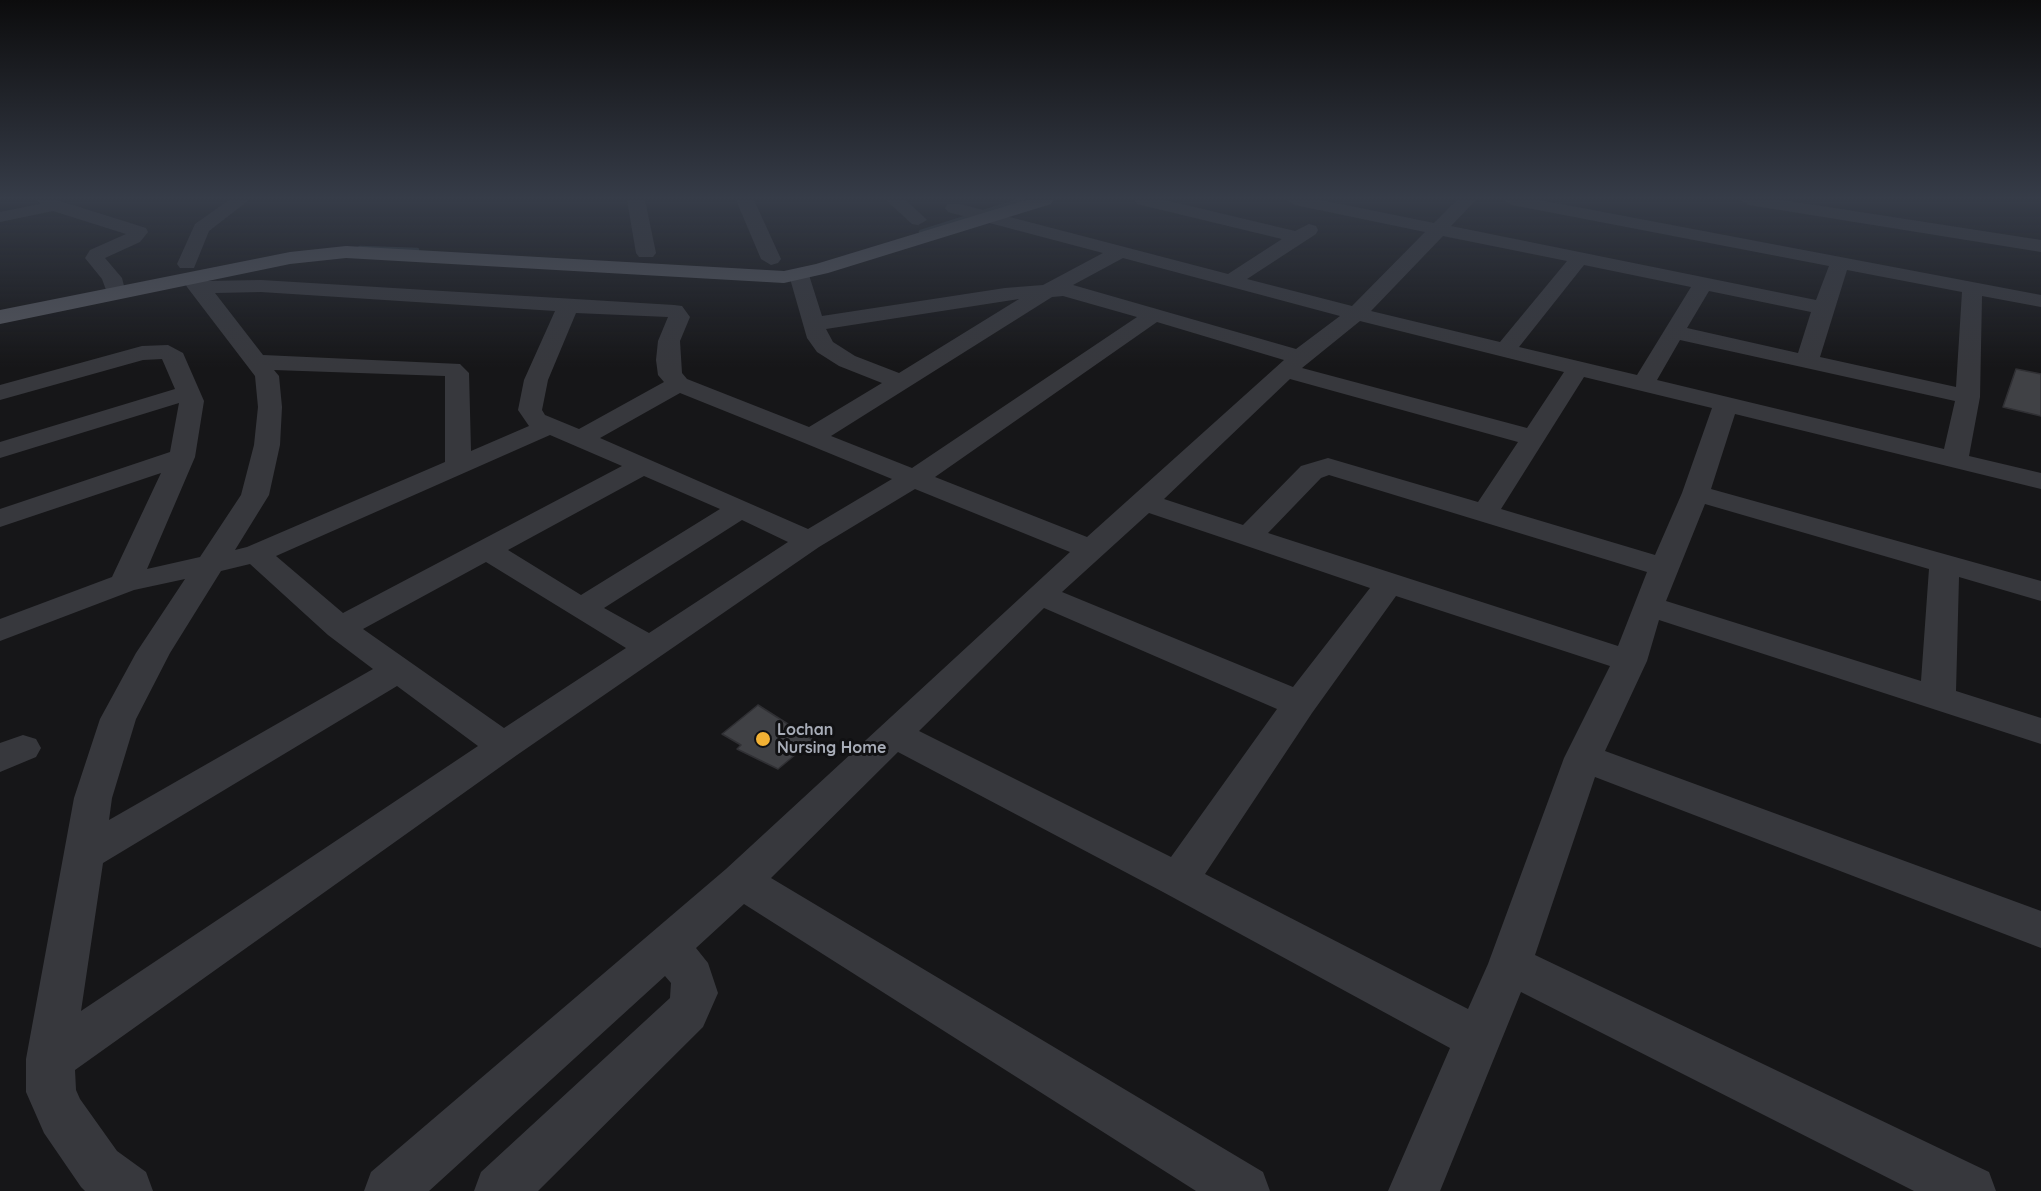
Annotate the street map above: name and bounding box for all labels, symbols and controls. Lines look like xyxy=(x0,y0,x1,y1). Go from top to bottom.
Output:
place label: Lochan Nursing Home xyxy=(777,720,886,758)
marker: Lochan Nursing Home xyxy=(754,730,772,748)

